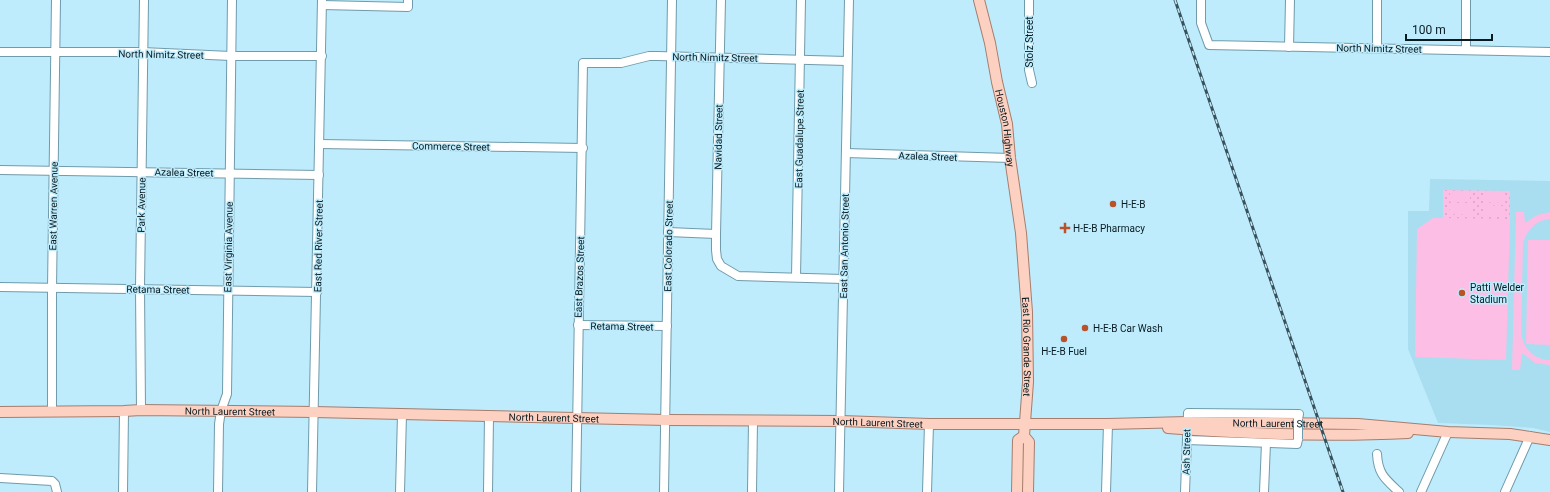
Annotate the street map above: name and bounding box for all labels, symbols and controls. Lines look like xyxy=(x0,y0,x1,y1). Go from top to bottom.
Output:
street label: Stolz Street xyxy=(1024,16,1035,68)
scale bar xyxy=(1406,16,1492,42)
text: 100 m xyxy=(1412,23,1446,37)
street label: North Nimitz Street xyxy=(1336,42,1422,55)
street label: North Nimitz Street xyxy=(118,48,204,61)
street label: North Nimitz Street xyxy=(672,51,758,64)
street label: Houston Highway xyxy=(993,88,1016,168)
street label: East Guadalupe Street xyxy=(793,90,806,188)
street label: Navidad Street xyxy=(712,104,725,170)
street label: Commerce Street xyxy=(412,140,490,153)
street label: Azalea Street xyxy=(898,150,958,163)
street label: East Warren Avenue xyxy=(47,161,60,251)
street label: Azalea Street xyxy=(154,166,214,179)
street label: Park Avenue xyxy=(136,177,147,233)
street label: East San Antonio Street xyxy=(838,193,851,299)
marker: H-E-B xyxy=(1108,199,1118,209)
place label: H-E-B xyxy=(1121,199,1146,210)
street label: East Red River Street xyxy=(312,200,325,292)
street label: East Colorado Street xyxy=(662,200,675,292)
street label: East Virginia Avenue xyxy=(222,202,235,292)
marker: H-E-B Pharmacy xyxy=(1060,223,1070,233)
place label: H-E-B Pharmacy xyxy=(1073,223,1145,234)
street label: East Brazos Street xyxy=(573,236,586,318)
place label: Patti Welder Stadium xyxy=(1470,282,1525,305)
street label: Retama Street xyxy=(126,283,190,296)
marker: Patti Welder Stadium xyxy=(1457,288,1467,298)
street label: East Rio Grande Street xyxy=(1020,296,1033,397)
street label: Retama Street xyxy=(590,320,654,333)
marker: H-E-B Car Wash xyxy=(1080,323,1090,333)
place label: H-E-B Car Wash xyxy=(1093,323,1163,334)
marker: H-E-B Fuel xyxy=(1059,334,1069,344)
place label: H-E-B Fuel xyxy=(1041,346,1087,357)
street label: North Laurent Street xyxy=(185,406,275,418)
street label: North Laurent Street xyxy=(509,411,599,424)
street label: North Laurent Street xyxy=(833,416,923,430)
street label: North Laurent Street xyxy=(1232,418,1323,430)
street label: Ash Street xyxy=(1181,429,1192,475)

